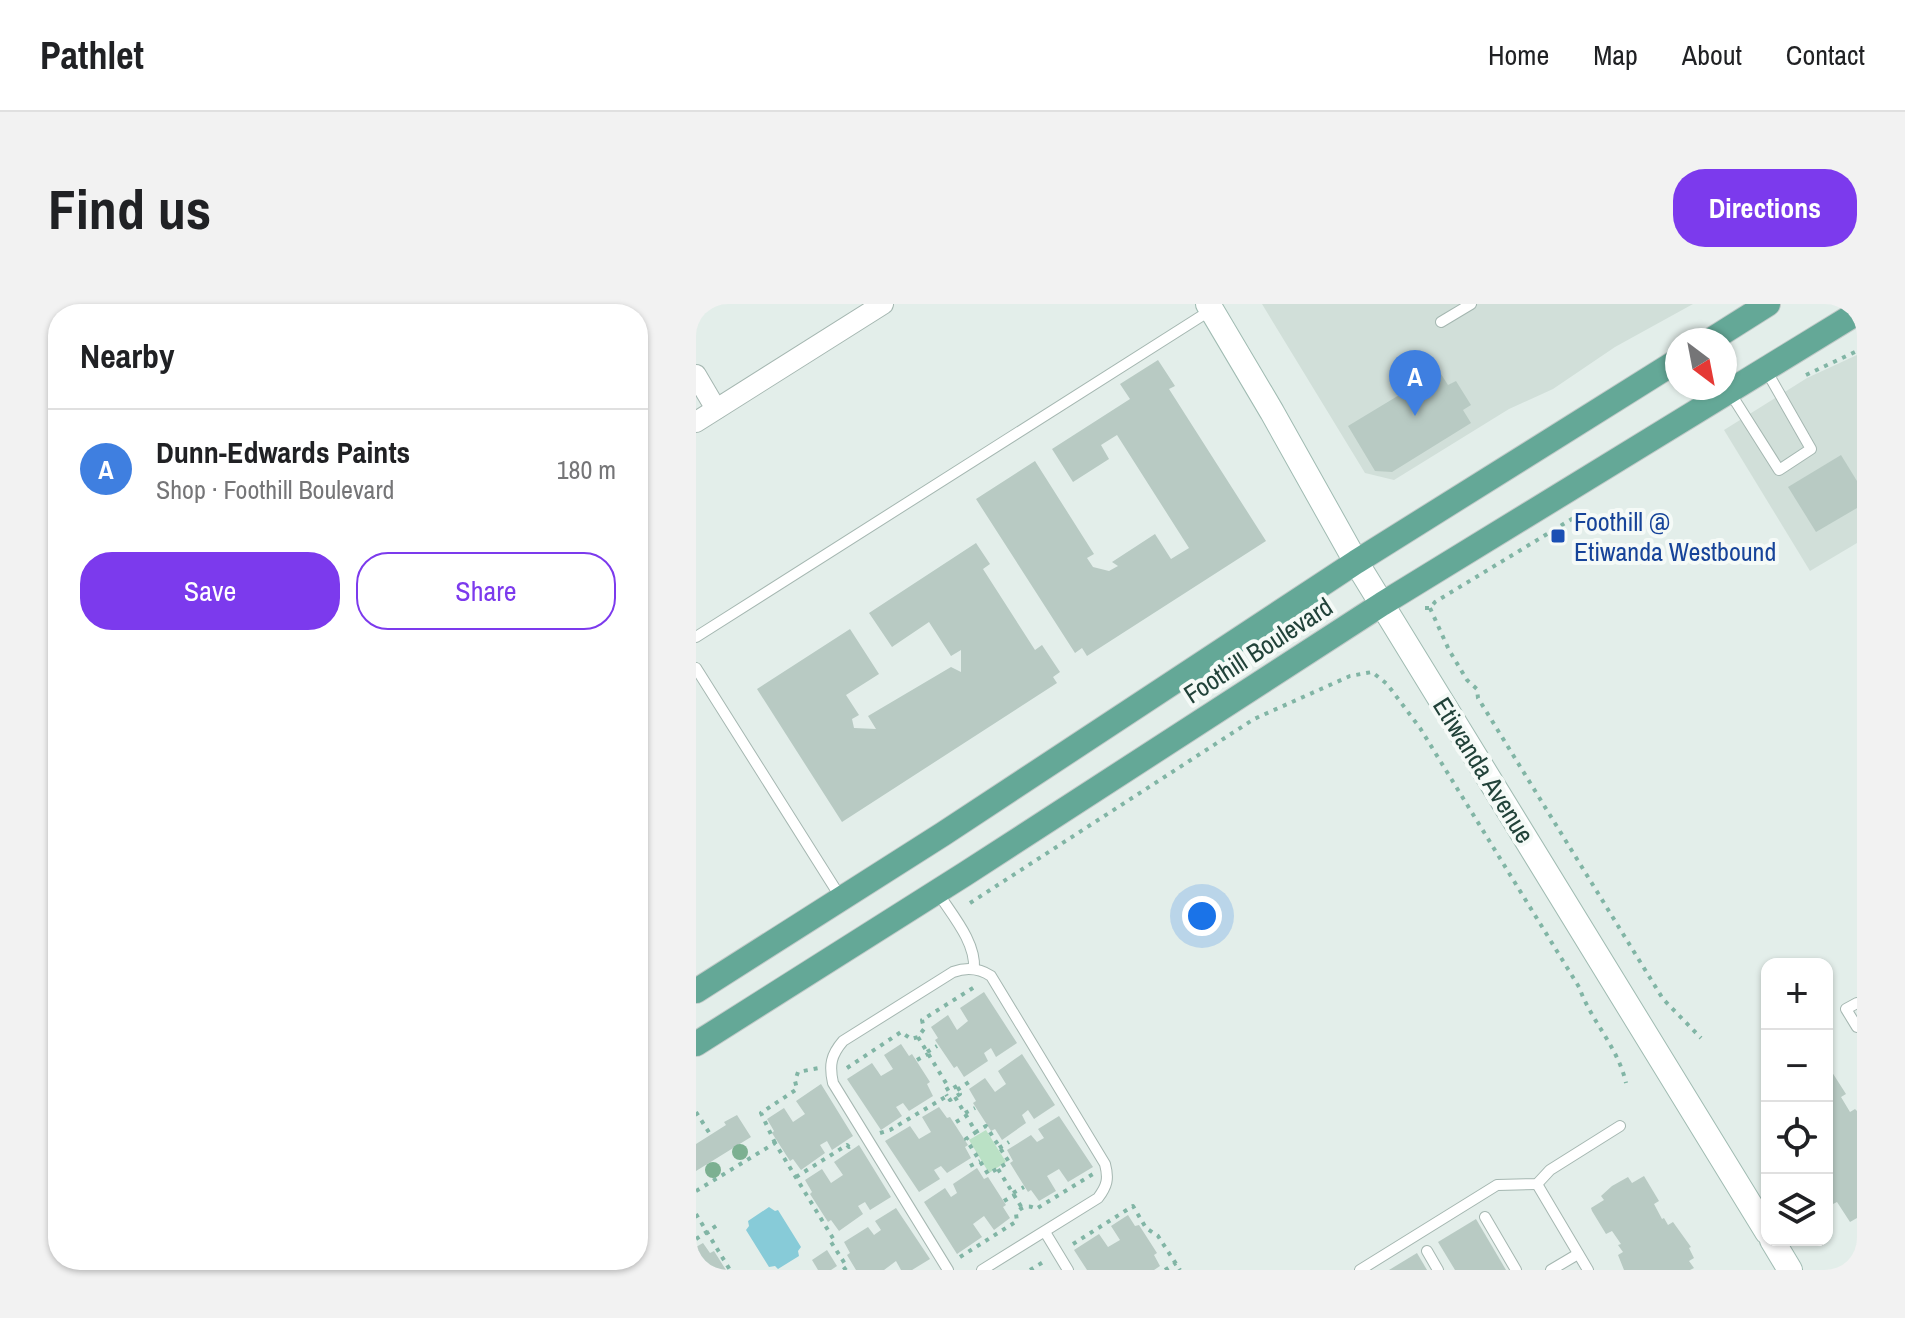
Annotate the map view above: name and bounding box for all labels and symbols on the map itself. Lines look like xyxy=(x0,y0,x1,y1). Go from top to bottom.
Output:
north arrow xyxy=(1665,328,1737,400)
pin: A xyxy=(1389,350,1441,416)
place label: Foothill @ Etiwanda Westbound xyxy=(1574,504,1776,569)
marker: Foothill @ Etiwanda Westbound xyxy=(1549,527,1567,545)
street label: Foothill Boulevard xyxy=(1177,589,1339,711)
street label: Etiwanda Avenue xyxy=(1425,691,1543,849)
your location xyxy=(1182,896,1222,936)

